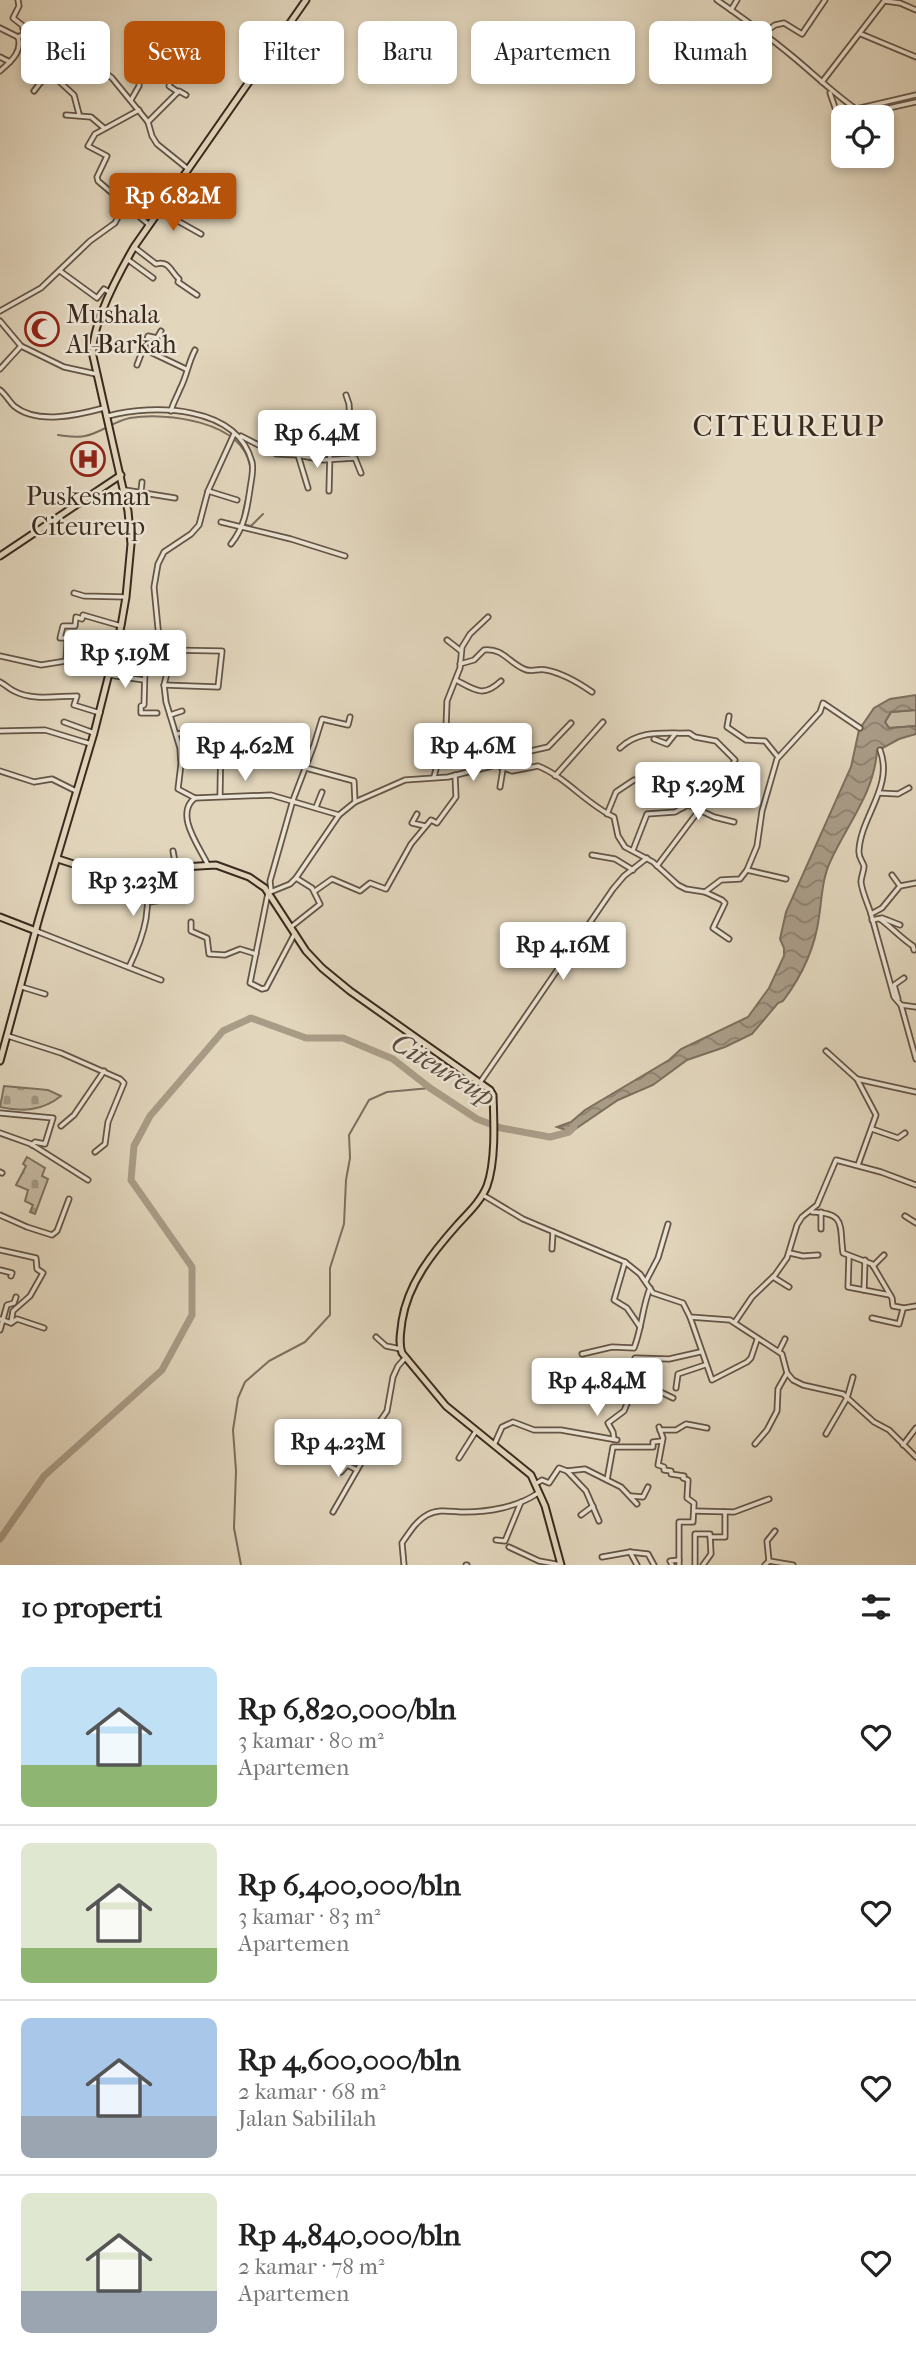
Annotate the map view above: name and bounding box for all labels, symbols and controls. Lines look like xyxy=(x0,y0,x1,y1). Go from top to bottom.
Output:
chip: Beli xyxy=(21,21,110,84)
chip: Sewa xyxy=(124,21,225,84)
chip: Filter xyxy=(239,21,344,84)
chip: Baru xyxy=(358,21,457,84)
chip: Apartemen xyxy=(471,21,635,84)
chip: Rumah xyxy=(649,21,772,84)
map controls xyxy=(831,105,894,168)
button: locate xyxy=(831,105,894,168)
pin: Rp 6.82M xyxy=(101,174,245,233)
text: Rp 6.82M xyxy=(125,182,221,209)
place label: Mushala Al-Barkah xyxy=(65,299,177,360)
mosque icon: Mushala Al-Barkah xyxy=(23,310,61,348)
district label: CITEUREUP xyxy=(692,409,886,444)
pin: Rp 6.4M xyxy=(252,410,382,470)
text: Rp 6.4M xyxy=(274,419,360,446)
hospital icon: Puskesman Citeureup xyxy=(69,440,107,478)
place label: Puskesman Citeureup xyxy=(26,481,150,542)
pin: Rp 5.19M xyxy=(53,630,197,690)
text: Rp 5.19M xyxy=(80,639,170,666)
pin: Rp 4.62M xyxy=(173,724,317,783)
pin: Rp 4.6M xyxy=(408,724,538,783)
text: Rp 4.62M xyxy=(196,732,294,759)
text: Rp 4.6M xyxy=(430,732,516,759)
pin: Rp 5.29M xyxy=(626,762,770,822)
text: Rp 5.29M xyxy=(651,771,745,798)
pin: Rp 3.23M xyxy=(61,858,205,918)
text: Rp 3.23M xyxy=(88,867,178,894)
pin: Rp 4.16M xyxy=(491,922,635,982)
text: Rp 4.16M xyxy=(516,931,610,958)
water label: Citeureup xyxy=(386,1025,502,1113)
pin: Rp 4.84M xyxy=(525,1358,669,1418)
text: Rp 4.84M xyxy=(548,1367,646,1394)
pin: Rp 4.23M xyxy=(266,1420,410,1479)
text: Rp 4.23M xyxy=(291,1428,386,1455)
icon: filters xyxy=(857,1588,895,1626)
text: 10 properti xyxy=(21,1590,162,1625)
text: Rp 6,820,000/bln xyxy=(238,1692,456,1727)
icon: home xyxy=(77,1695,161,1779)
icon: heart xyxy=(857,1718,895,1756)
text: 3 kamar · 80 m² xyxy=(238,1727,384,1754)
text: Apartemen xyxy=(238,1754,349,1781)
text: Rp 6,400,000/bln xyxy=(238,1868,461,1903)
icon: home xyxy=(77,1871,161,1955)
icon: heart xyxy=(857,1894,895,1932)
text: 3 kamar · 83 m² xyxy=(238,1903,380,1930)
text: Apartemen xyxy=(238,1930,349,1957)
text: Rp 4,600,000/bln xyxy=(238,2043,461,2078)
icon: home xyxy=(77,2046,161,2130)
icon: heart xyxy=(857,2069,895,2107)
text: 2 kamar · 68 m² xyxy=(238,2078,386,2105)
text: Jalan Sabililah xyxy=(238,2105,376,2132)
text: Rp 4,840,000/bln xyxy=(238,2218,461,2253)
icon: home xyxy=(77,2221,161,2305)
icon: heart xyxy=(857,2244,895,2282)
text: 2 kamar · 78 m² xyxy=(238,2253,384,2280)
text: Apartemen xyxy=(238,2280,349,2307)

